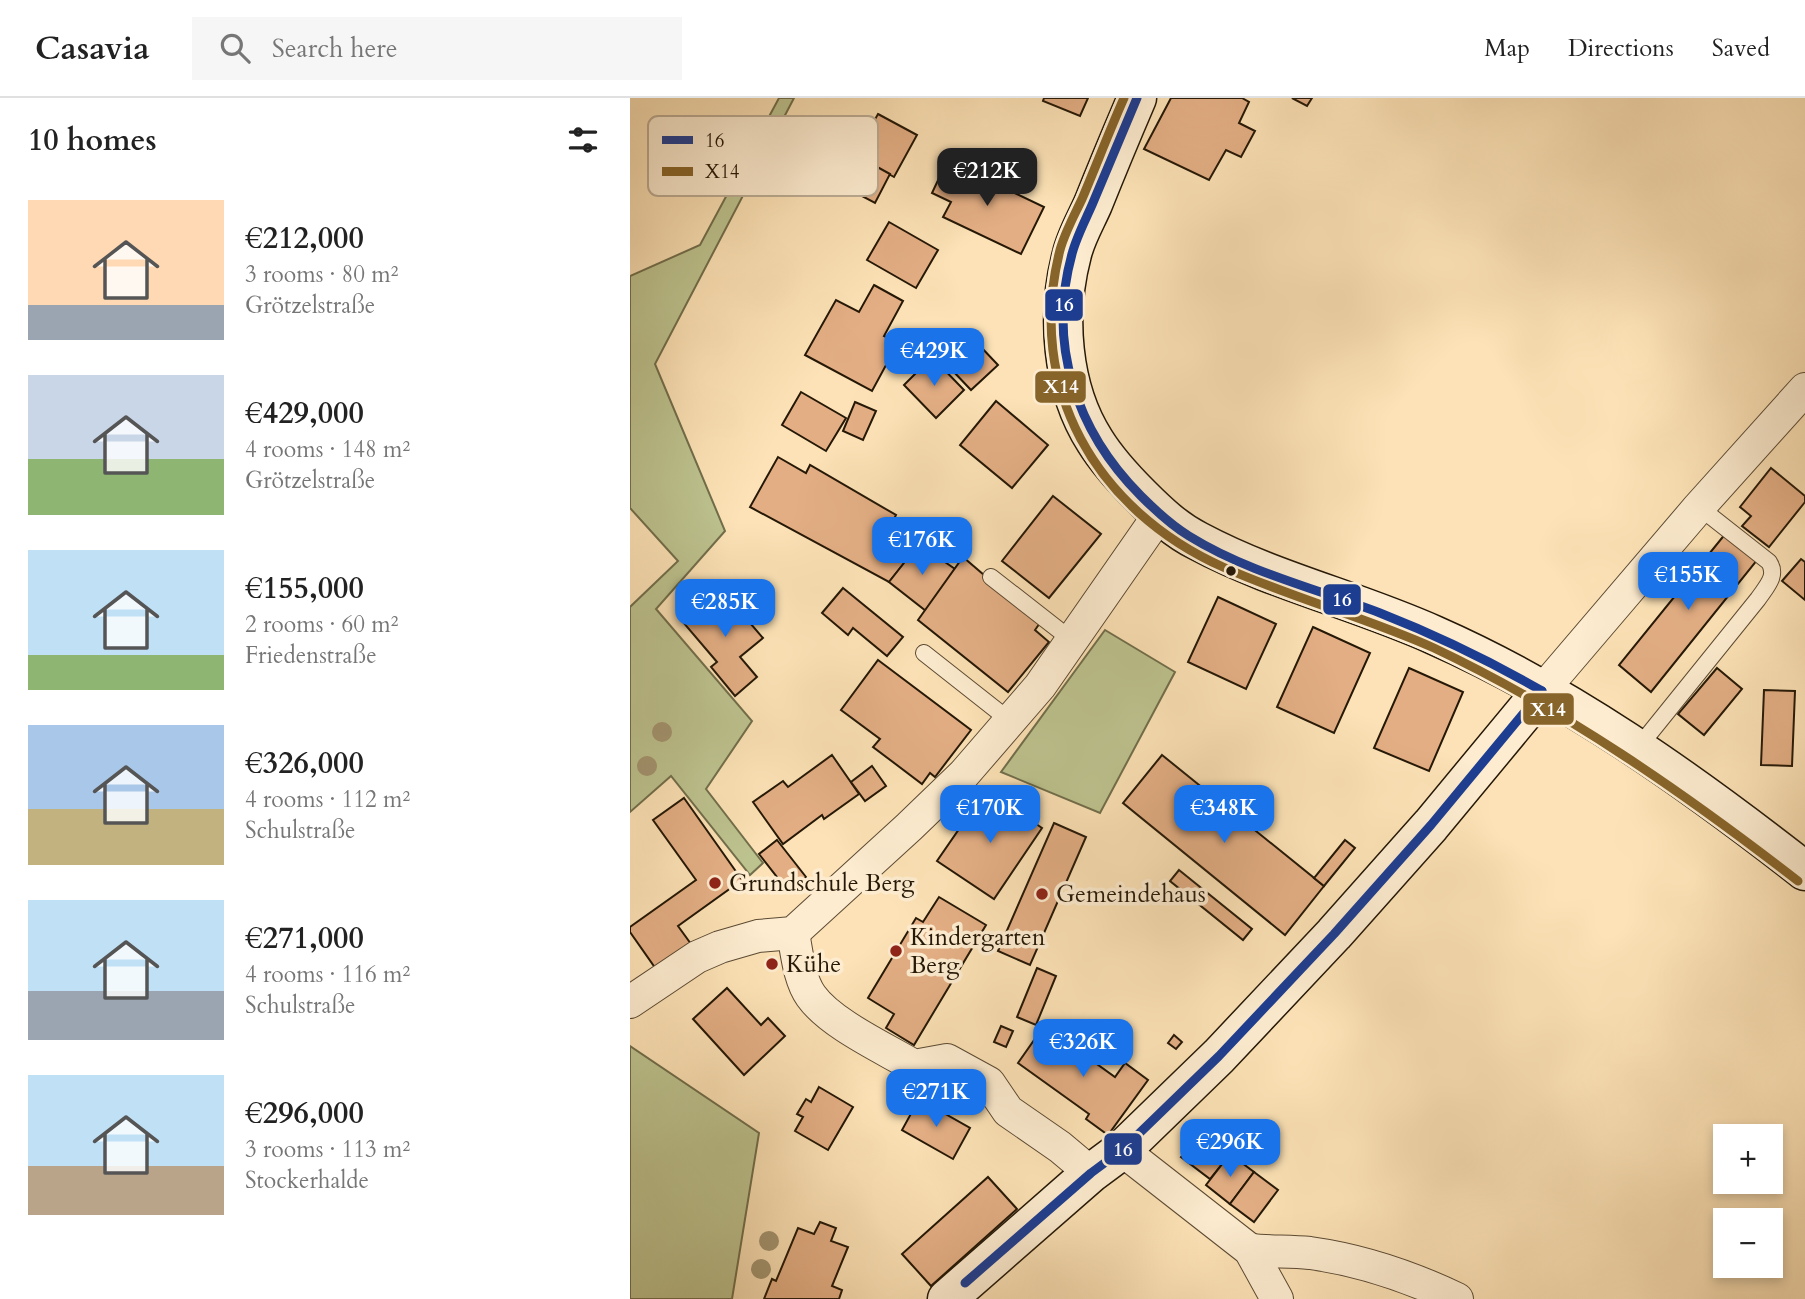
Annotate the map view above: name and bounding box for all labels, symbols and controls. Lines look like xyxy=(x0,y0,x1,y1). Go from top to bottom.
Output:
search box xyxy=(192,17,682,80)
text: Casavia xyxy=(35,26,150,71)
icon: search xyxy=(216,29,254,67)
text: Search here xyxy=(272,31,398,66)
text: Map xyxy=(1484,32,1530,65)
text: Directions xyxy=(1568,32,1674,65)
text: Saved xyxy=(1712,32,1770,65)
legend xyxy=(648,116,878,196)
text: 10 homes xyxy=(28,120,157,161)
icon: filters xyxy=(564,121,602,159)
text: 16 xyxy=(705,128,724,154)
pin: €212K xyxy=(938,148,1036,208)
text: €212K xyxy=(953,155,1021,186)
text: X14 xyxy=(705,159,740,185)
text: €212,000 xyxy=(245,218,364,259)
icon: home xyxy=(84,228,168,312)
text: 3 rooms · 80 m² xyxy=(245,259,398,290)
line badge: 16 xyxy=(1044,288,1084,322)
text: Grötzelstraße xyxy=(245,290,375,321)
text: 16 xyxy=(1054,292,1074,318)
pin: €429K xyxy=(885,328,983,388)
text: €429K xyxy=(900,335,968,366)
line badge: X14 xyxy=(1034,370,1087,404)
text: X14 xyxy=(1043,374,1079,400)
text: €429,000 xyxy=(245,393,364,434)
icon: home xyxy=(84,403,168,487)
text: 4 rooms · 148 m² xyxy=(245,434,410,465)
text: Grötzelstraße xyxy=(245,465,375,496)
pin: €176K xyxy=(873,518,971,577)
text: €176K xyxy=(888,524,956,555)
pin: €155K xyxy=(1639,552,1737,612)
text: €155K xyxy=(1654,559,1722,590)
unlabelled marker xyxy=(1224,564,1238,578)
text: €155,000 xyxy=(245,568,364,609)
icon: home xyxy=(84,578,168,662)
pin: €285K xyxy=(676,580,774,639)
line badge: 16 xyxy=(1322,583,1362,616)
text: €285K xyxy=(691,586,759,617)
text: 16 xyxy=(1332,587,1352,613)
text: 2 rooms · 60 m² xyxy=(245,609,398,640)
text: Friedenstraße xyxy=(245,640,377,671)
line badge: X14 xyxy=(1522,692,1575,726)
text: X14 xyxy=(1530,697,1566,723)
text: €326,000 xyxy=(245,743,364,784)
icon: home xyxy=(84,753,168,837)
text: 4 rooms · 112 m² xyxy=(245,784,410,815)
pin: €170K xyxy=(941,786,1039,845)
pin: €348K xyxy=(1175,786,1273,845)
text: €170K xyxy=(956,792,1024,823)
text: €348K xyxy=(1190,792,1258,823)
text: Schulstraße xyxy=(245,815,356,846)
place label: Grundschule Berg xyxy=(729,867,915,900)
marker: Grundschule Berg xyxy=(707,875,723,891)
place label: Gemeindehaus xyxy=(1056,878,1206,911)
marker: Gemeindehaus xyxy=(1034,886,1050,902)
text: €271,000 xyxy=(245,918,364,959)
place label: Kindergarten Berg xyxy=(910,921,1046,982)
icon: home xyxy=(84,928,168,1012)
marker: Kindergarten Berg xyxy=(888,943,904,959)
place label: Kühe xyxy=(786,948,841,981)
marker: Kühe xyxy=(764,956,780,972)
text: 4 rooms · 116 m² xyxy=(245,959,410,990)
text: Schulstraße xyxy=(245,990,356,1021)
pin: €326K xyxy=(1034,1020,1132,1079)
text: €326K xyxy=(1049,1026,1117,1057)
pin: €271K xyxy=(887,1070,985,1129)
text: €271K xyxy=(902,1076,970,1107)
text: €296,000 xyxy=(245,1093,364,1134)
icon: home xyxy=(84,1103,168,1187)
pin: €296K xyxy=(1181,1119,1279,1179)
map controls xyxy=(1713,1124,1783,1278)
button: + xyxy=(1713,1124,1783,1194)
text: €296K xyxy=(1196,1126,1264,1157)
line badge: 16 xyxy=(1103,1132,1143,1166)
text: 3 rooms · 113 m² xyxy=(245,1134,410,1165)
text: 16 xyxy=(1113,1137,1133,1163)
text: Stockerhalde xyxy=(245,1165,369,1196)
button: − xyxy=(1713,1208,1783,1278)

